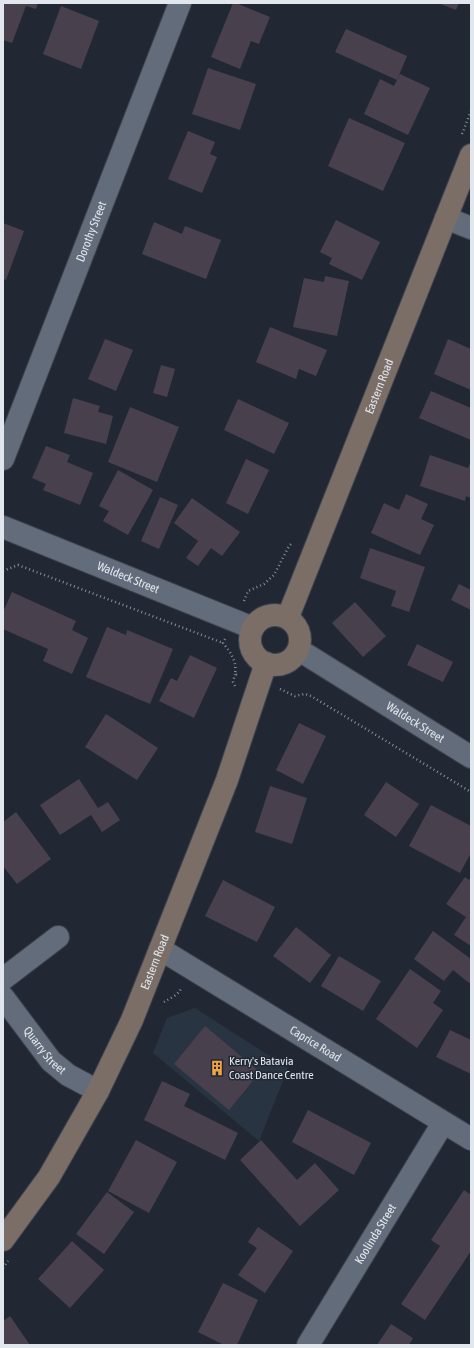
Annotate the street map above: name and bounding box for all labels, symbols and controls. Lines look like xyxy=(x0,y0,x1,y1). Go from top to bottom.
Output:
street label: Dorothy Street xyxy=(73,199,110,264)
street label: Eastern Road xyxy=(362,357,396,416)
street label: Waldeck Street xyxy=(95,559,162,597)
street label: Waldeck Street xyxy=(384,699,447,746)
street label: Eastern Road xyxy=(138,933,172,992)
street label: Caprice Road xyxy=(287,1023,344,1065)
street label: Quarry Street xyxy=(21,1024,69,1078)
place label: Kerry's Batavia Coast Dance Centre xyxy=(229,1054,314,1082)
building icon: Kerry's Batavia Coast Dance Centre xyxy=(208,1059,226,1077)
street label: Koolinda Street xyxy=(352,1201,399,1267)

